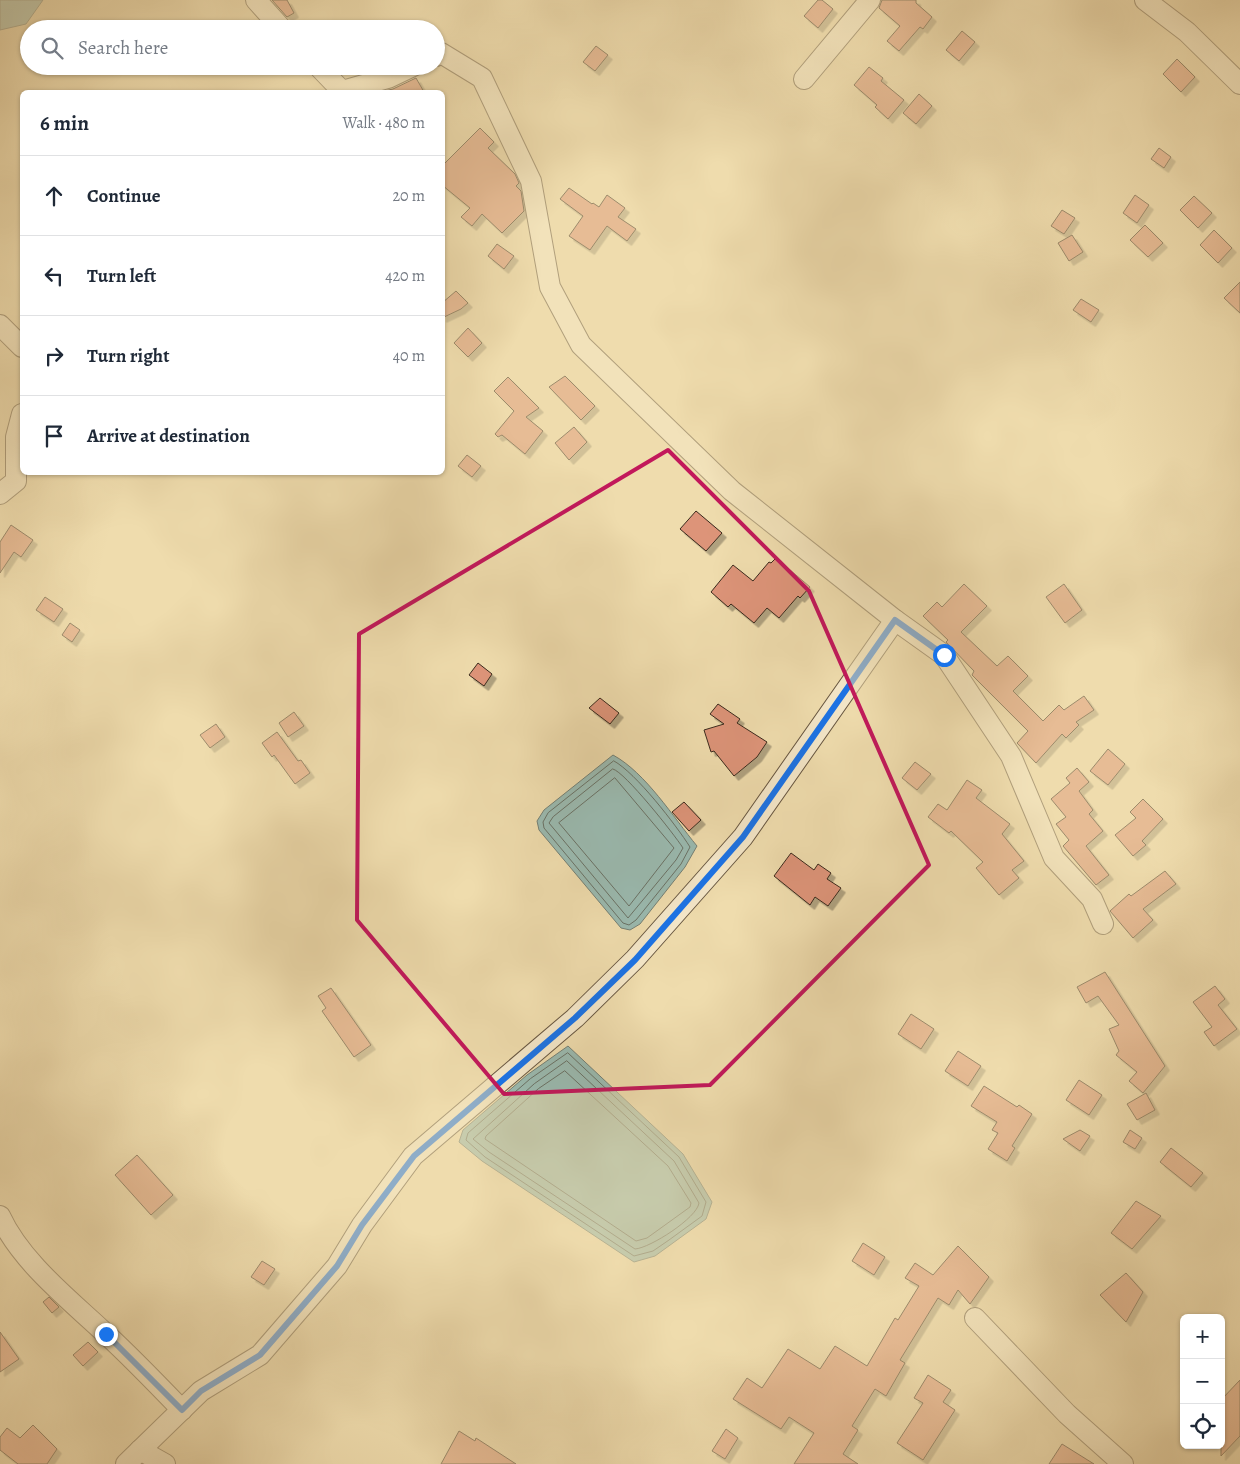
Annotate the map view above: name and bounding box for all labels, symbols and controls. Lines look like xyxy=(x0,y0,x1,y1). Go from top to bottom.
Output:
search box xyxy=(20,20,445,75)
icon: search xyxy=(38,34,66,62)
text: Search here xyxy=(78,35,168,61)
text: 6 min xyxy=(40,109,89,137)
text: Walk · 480 m xyxy=(343,112,425,134)
icon: ahead xyxy=(40,182,68,210)
text: Continue xyxy=(87,183,161,209)
text: 20 m xyxy=(392,185,425,207)
icon: left xyxy=(40,262,68,290)
text: Turn left xyxy=(87,263,156,289)
text: 420 m xyxy=(385,265,425,287)
icon: right xyxy=(40,342,68,370)
text: Turn right xyxy=(87,343,169,369)
text: 40 m xyxy=(393,345,425,367)
icon: arrive xyxy=(40,422,68,450)
text: Arrive at destination xyxy=(87,423,250,449)
route start xyxy=(933,644,956,667)
map controls xyxy=(1180,1314,1225,1449)
button: + xyxy=(1180,1314,1225,1359)
route end xyxy=(95,1323,118,1346)
button: − xyxy=(1180,1359,1225,1404)
button: locate xyxy=(1180,1404,1225,1449)

